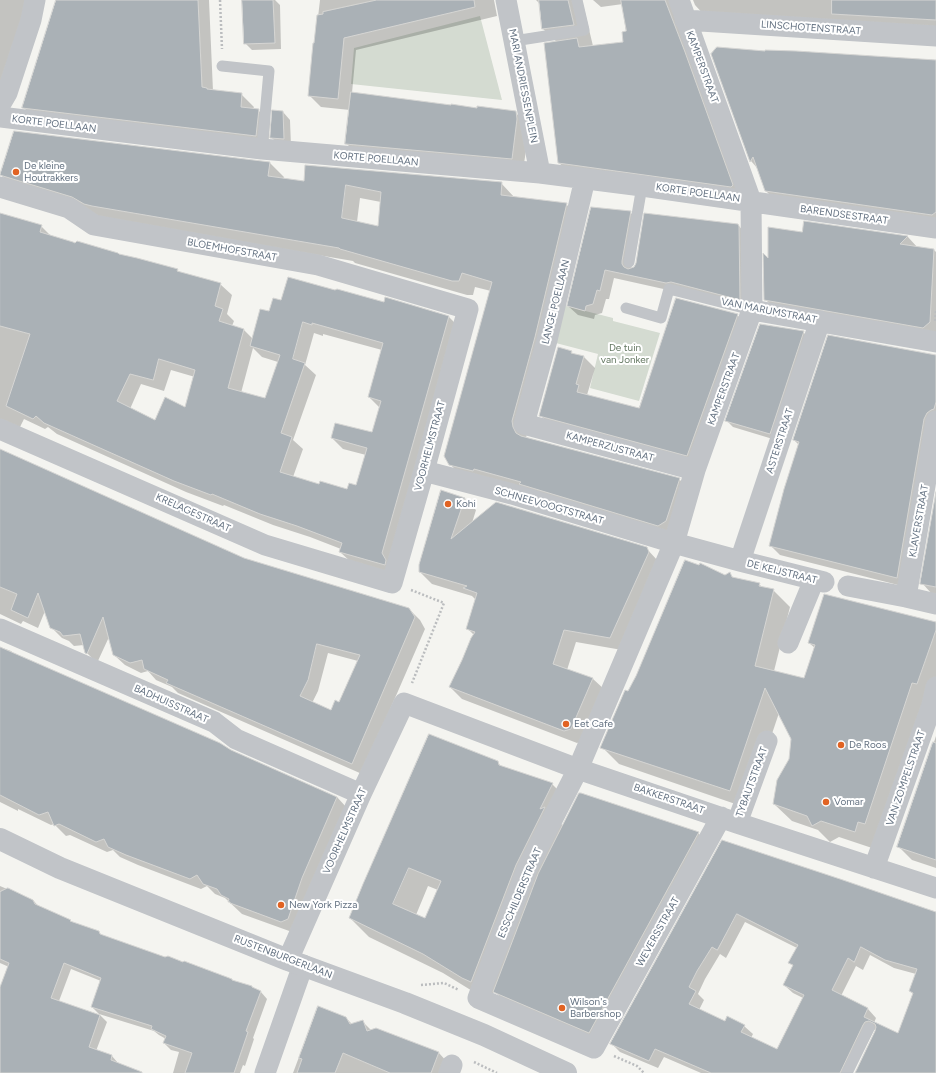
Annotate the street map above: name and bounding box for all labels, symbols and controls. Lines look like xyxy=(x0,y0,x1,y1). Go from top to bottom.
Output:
street label: LINSCHOTENSTRAAT xyxy=(761,19,861,37)
street label: MARI ANDRIESSENPLEIN xyxy=(506,28,540,144)
street label: KAMPERSTRAAT xyxy=(683,29,721,105)
street label: KORTE POELLAAN xyxy=(11,113,97,135)
street label: KORTE POELLAAN xyxy=(333,149,419,169)
place label: De kleine Houtrakkers xyxy=(24,160,78,184)
marker: De kleine Houtrakkers xyxy=(11,167,21,177)
street label: KORTE POELLAAN xyxy=(655,181,741,205)
street label: BARENDSESTRAAT xyxy=(799,203,889,227)
street label: BLOEMHOFSTRAAT xyxy=(186,236,278,264)
street label: LANGE POELLAAN xyxy=(540,258,572,346)
street label: VAN MARUMSTRAAT xyxy=(720,296,818,326)
park label: De tuin van Jonker xyxy=(601,342,649,366)
street label: KAMPERSTRAAT xyxy=(705,351,743,427)
street label: VOORHELMSTRAAT xyxy=(412,400,448,492)
street label: ASTERSTRAAT xyxy=(764,407,796,475)
street label: KAMPERZIJSTRAAT xyxy=(565,430,655,464)
street label: KLAVERSTRAAT xyxy=(907,484,931,558)
street label: SCHNEEVOOGTSTRAAT xyxy=(493,485,605,527)
street label: KRELAGESTRAAT xyxy=(154,491,232,535)
place label: Kohi xyxy=(456,498,476,510)
marker: Kohi xyxy=(443,499,453,509)
street label: DE KEIJSTRAAT xyxy=(746,557,818,587)
street label: BADHUISSTRAAT xyxy=(132,682,210,726)
place label: Eet Cafe xyxy=(574,718,613,730)
marker: Eet Cafe xyxy=(561,719,571,729)
street label: VAN ZOMPELSTRAAT xyxy=(884,729,928,827)
place label: De Roos xyxy=(849,739,886,751)
marker: De Roos xyxy=(836,740,846,750)
street label: TYBAUTSTRAAT xyxy=(734,745,770,819)
street label: BAKKERSTRAAT xyxy=(632,781,706,817)
street label: VOORHELMSTRAAT xyxy=(321,786,369,876)
place label: Vomar xyxy=(834,796,863,808)
marker: Vomar xyxy=(821,797,831,807)
street label: ESSCHILDERSTRAAT xyxy=(496,846,544,940)
street label: WEVERSSTRAAT xyxy=(634,895,682,969)
place label: New York Pizza xyxy=(289,899,357,911)
marker: New York Pizza xyxy=(276,900,286,910)
street label: RUSTENBURGERLAAN xyxy=(232,933,334,981)
place label: Wilson's Barbershop xyxy=(570,996,621,1020)
marker: Wilson's Barbershop xyxy=(557,1003,567,1013)

